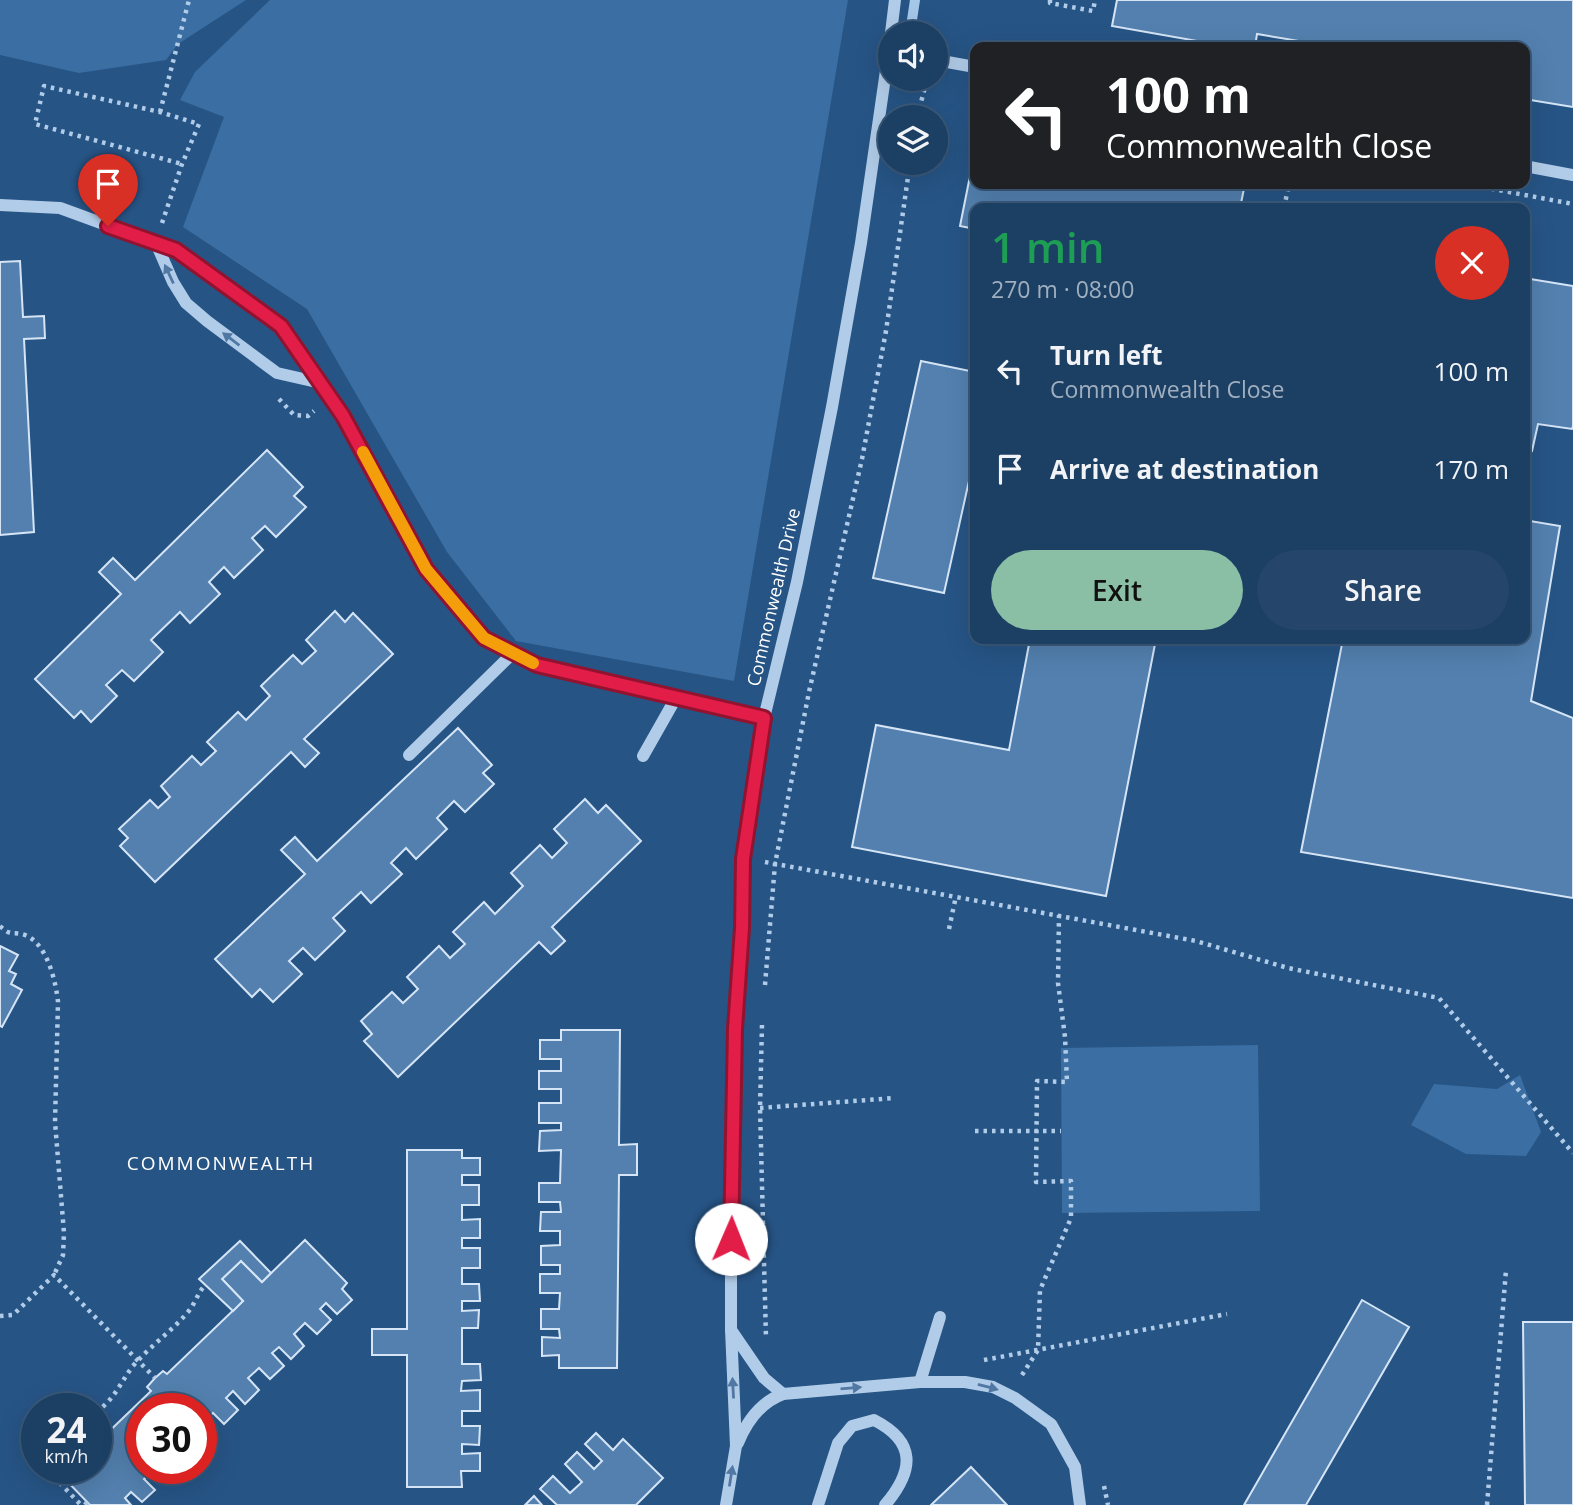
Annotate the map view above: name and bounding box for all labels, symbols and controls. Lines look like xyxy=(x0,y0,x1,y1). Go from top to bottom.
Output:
map controls xyxy=(878,21,948,175)
button: sound xyxy=(878,21,948,91)
text: 100 m xyxy=(1106,61,1251,127)
icon: left xyxy=(991,70,1082,161)
button: layers xyxy=(878,105,948,175)
text: Commonwealth Close xyxy=(1106,124,1432,167)
pin xyxy=(78,154,138,226)
icon: arrive xyxy=(89,165,127,203)
text: 1 min xyxy=(991,218,1104,275)
button: close xyxy=(1435,226,1509,300)
one-way arrow xyxy=(164,264,175,284)
text: 270 m · 08:00 xyxy=(991,273,1134,305)
one-way arrow xyxy=(222,332,240,347)
text: Turn left xyxy=(1050,337,1162,373)
icon: left xyxy=(991,352,1029,390)
text: 100 m xyxy=(1434,353,1509,389)
text: Commonwealth Close xyxy=(1050,373,1284,405)
icon: arrive xyxy=(991,450,1029,488)
text: Arrive at destination xyxy=(1050,451,1319,487)
text: 170 m xyxy=(1434,451,1509,487)
street label: Commonwealth Drive xyxy=(741,506,805,688)
button: Exit xyxy=(991,550,1243,630)
button: Share xyxy=(1257,550,1509,630)
district label: COMMONWEALTH xyxy=(127,1150,315,1176)
position arrow xyxy=(694,1202,768,1276)
one-way arrow xyxy=(728,1377,739,1399)
one-way arrow xyxy=(840,1382,862,1393)
one-way arrow xyxy=(978,1383,999,1393)
speed limit sign: 30 xyxy=(126,1393,217,1484)
text: 24 xyxy=(46,1406,87,1453)
text: km/h xyxy=(45,1444,88,1468)
one-way arrow xyxy=(726,1464,737,1486)

